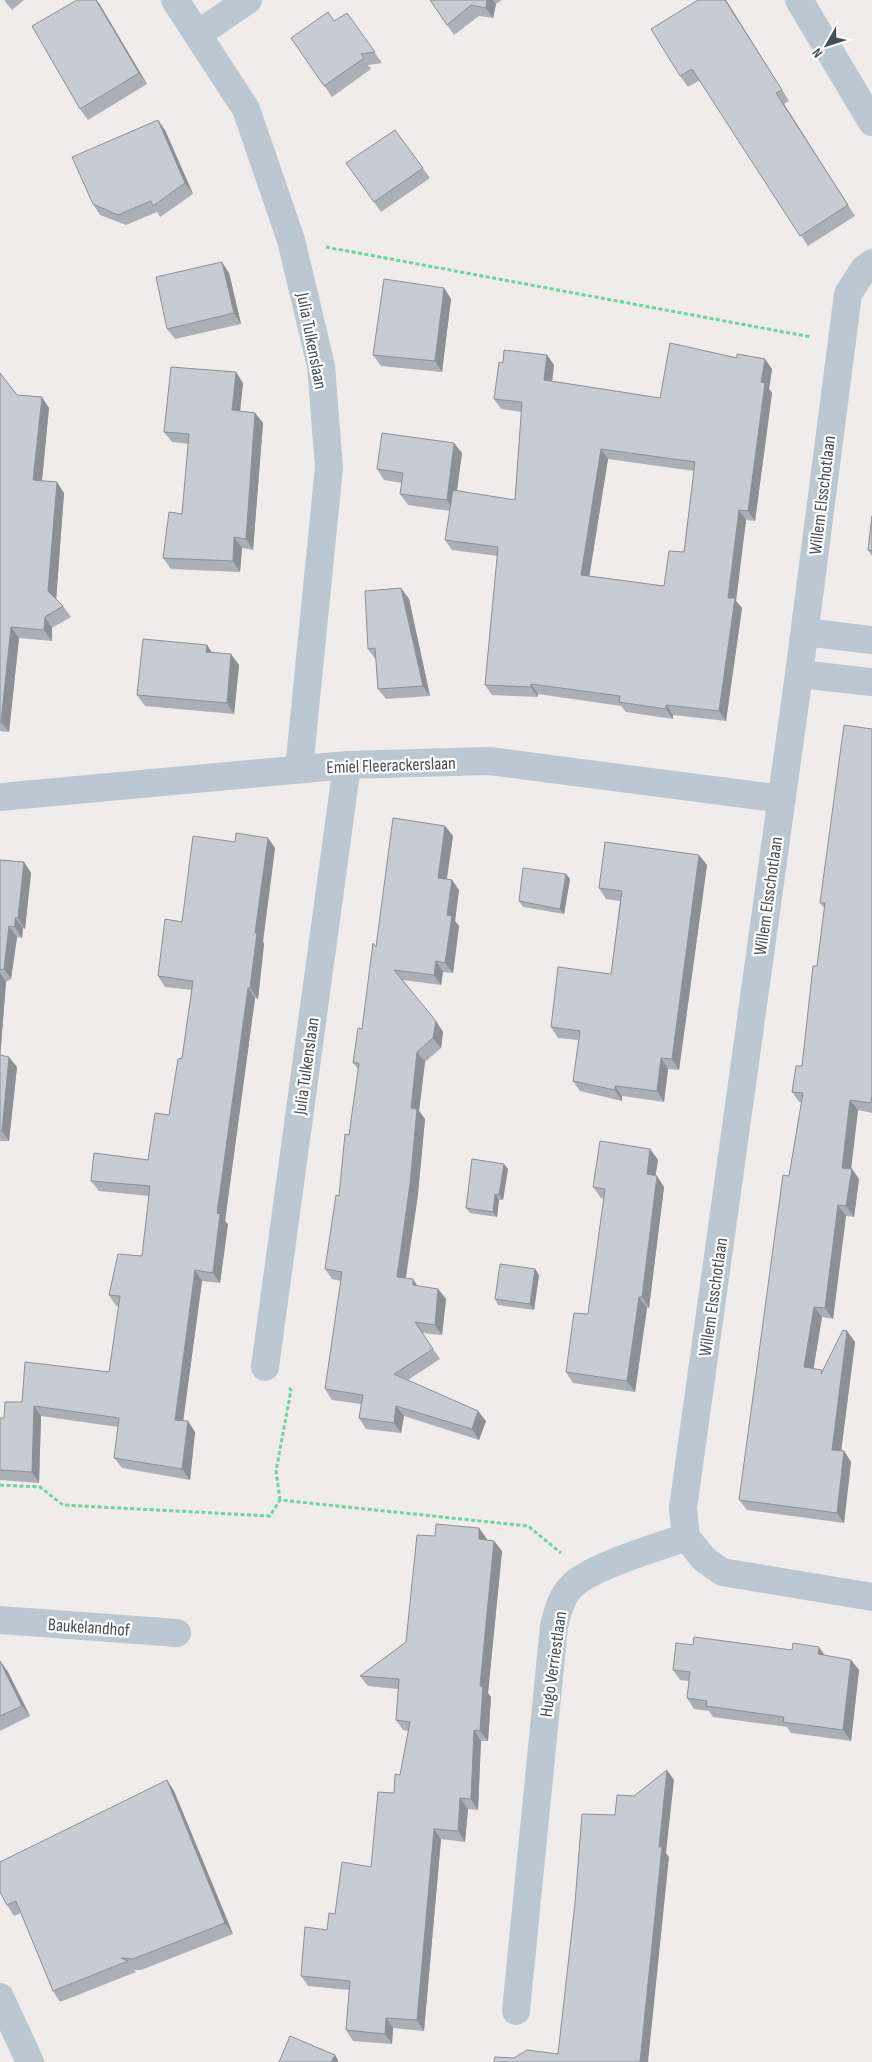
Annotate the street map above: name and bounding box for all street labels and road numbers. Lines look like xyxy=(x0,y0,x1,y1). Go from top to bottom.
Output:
street label: Julia Tulkenslaan xyxy=(292,290,331,391)
street label: Willem Elsschotlaan xyxy=(805,434,840,556)
street label: Emiel Fleerackerslaan xyxy=(326,753,456,778)
street label: Willem Elsschotlaan xyxy=(750,835,787,957)
street label: Julia Tulkenslaan xyxy=(289,1016,324,1117)
street label: Willem Elsschotlaan xyxy=(695,1236,732,1358)
street label: Hugo Verriestlaan xyxy=(536,1610,571,1718)
street label: Baukelandhof xyxy=(47,1614,131,1641)

